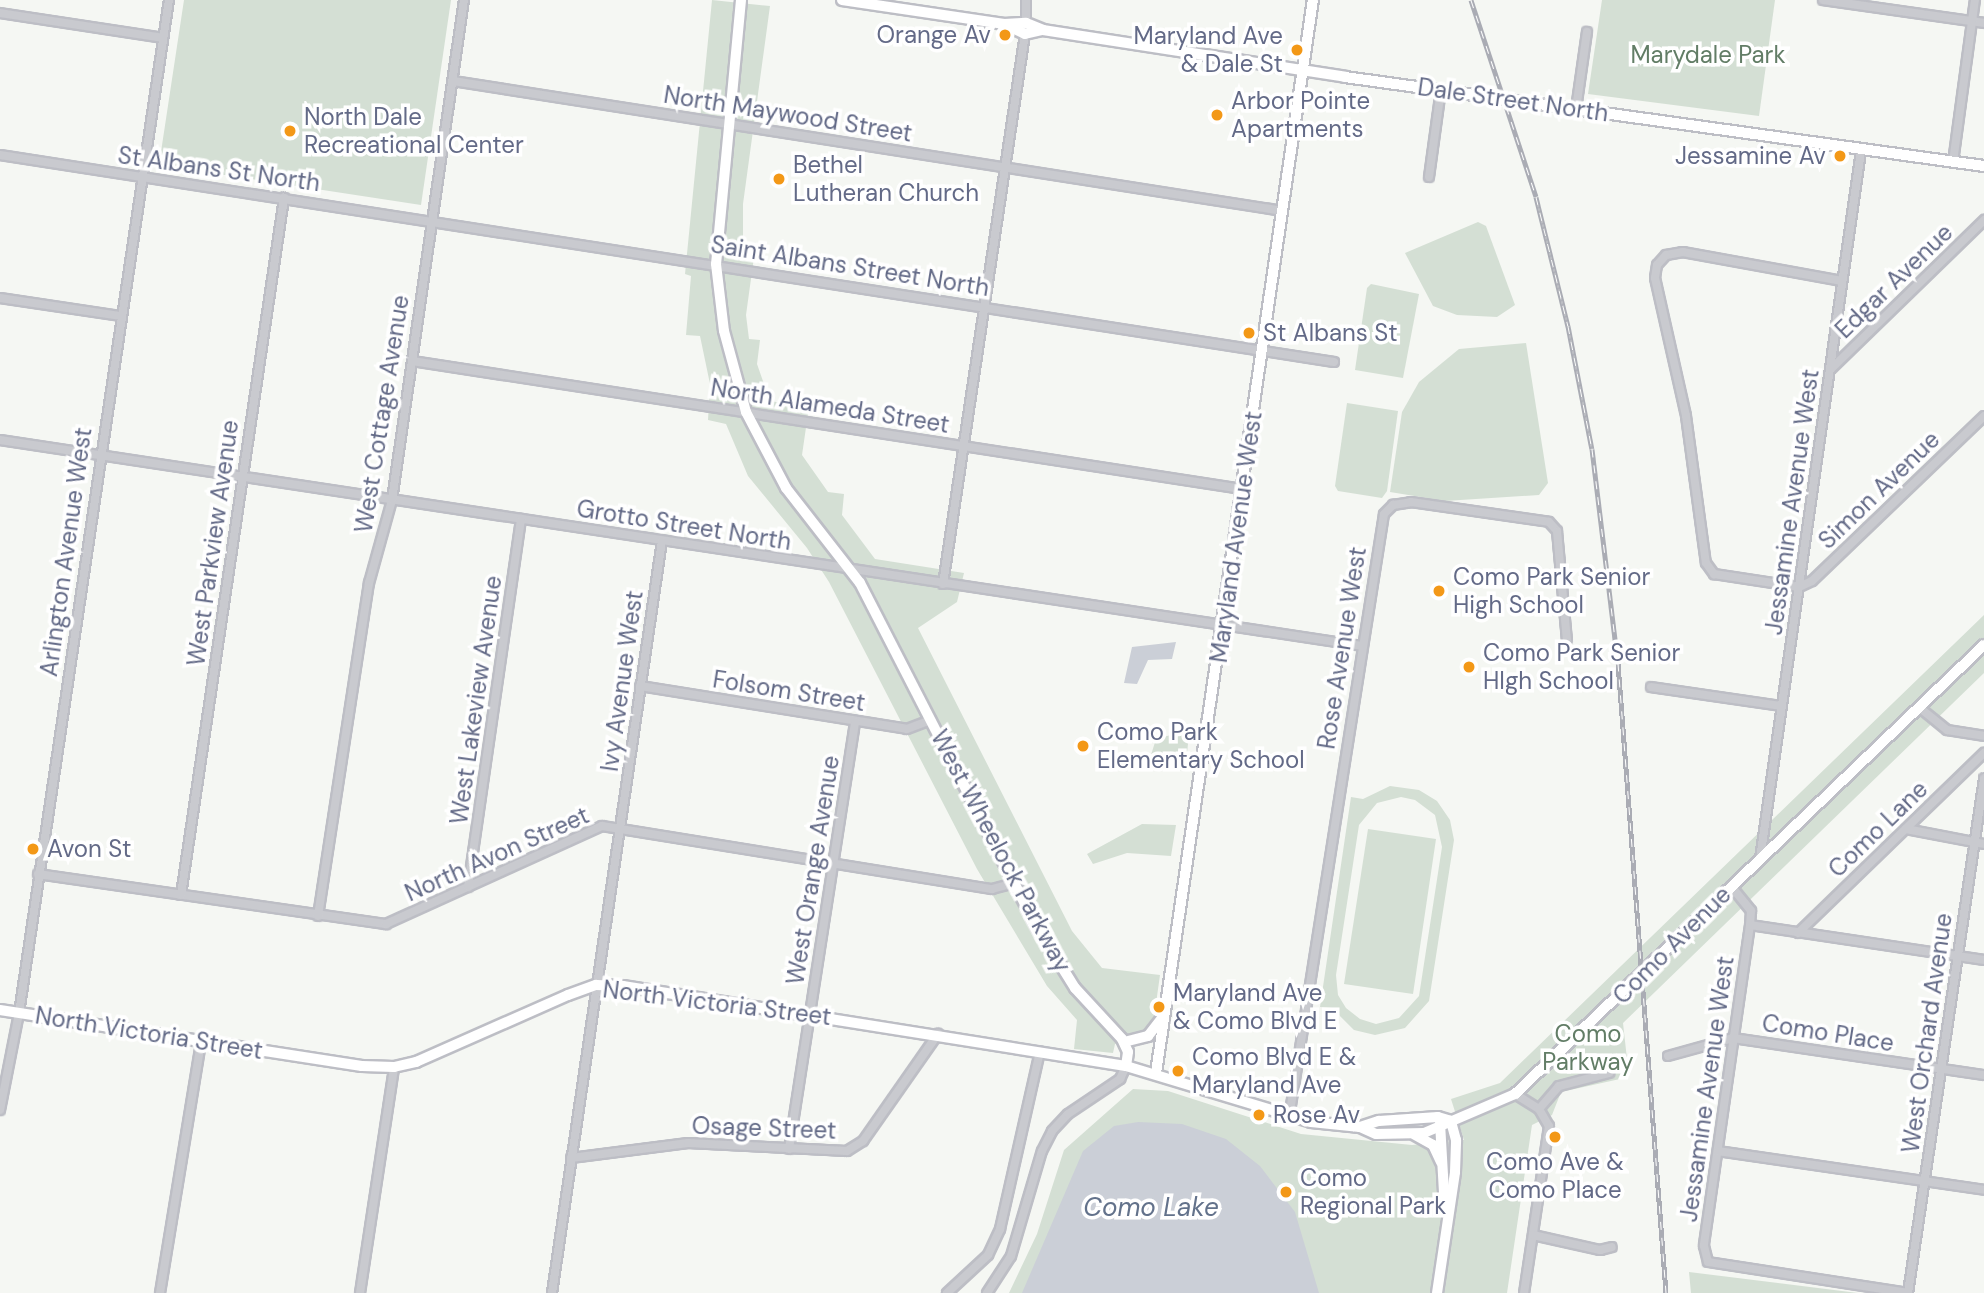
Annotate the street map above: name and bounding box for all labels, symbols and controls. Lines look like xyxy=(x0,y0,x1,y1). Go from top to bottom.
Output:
place label: Orange Av xyxy=(876,21,991,49)
place label: Maryland Ave & Dale St xyxy=(1134,22,1283,78)
marker: Orange Av xyxy=(997,27,1013,43)
park label: Marydale Park xyxy=(1630,41,1786,69)
marker: Maryland Ave & Dale St xyxy=(1289,42,1305,58)
street label: Dale Street North xyxy=(1416,72,1610,128)
street label: North Maywood Street xyxy=(662,80,914,148)
place label: Arbor Pointe Apartments xyxy=(1231,87,1370,143)
place label: North Dale Recreational Center xyxy=(304,103,524,159)
marker: Arbor Pointe Apartments xyxy=(1209,107,1225,123)
marker: North Dale Recreational Center xyxy=(282,123,298,139)
street label: St Albans St North xyxy=(116,141,322,197)
place label: Jessamine Av xyxy=(1675,142,1826,170)
marker: Jessamine Av xyxy=(1832,148,1848,164)
place label: Bethel Lutheran Church xyxy=(793,151,979,207)
marker: Bethel Lutheran Church xyxy=(771,171,787,187)
street label: Edgar Avenue xyxy=(1829,218,1959,344)
street label: Saint Albans Street North xyxy=(709,230,991,302)
street label: West Cottage Avenue xyxy=(349,293,415,535)
place label: St Albans St xyxy=(1263,319,1398,347)
marker: St Albans St xyxy=(1241,325,1257,341)
street label: Jessamine Avenue West xyxy=(1759,367,1825,637)
street label: North Alameda Street xyxy=(709,373,951,439)
street label: Maryland Avenue West xyxy=(1204,409,1268,665)
street label: West Parkview Avenue xyxy=(181,418,245,668)
street label: Simon Avenue xyxy=(1813,425,1945,555)
street label: Arlington Avenue West xyxy=(34,426,98,678)
street label: Grotto Street North xyxy=(575,494,793,556)
street label: Rose Avenue West xyxy=(1312,545,1372,751)
place label: Como Park Senior High School xyxy=(1453,563,1650,619)
street label: West Lakeview Avenue xyxy=(444,574,508,826)
marker: Como Park Senior High School xyxy=(1431,583,1447,599)
street label: Ivy Avenue West xyxy=(595,589,649,773)
place label: Como Park Senior HIgh School xyxy=(1483,639,1680,695)
marker: Como Park Senior HIgh School xyxy=(1461,659,1477,675)
street label: Folsom Street xyxy=(711,665,867,717)
place label: Como Park Elementary School xyxy=(1097,718,1305,774)
street label: West Wheelock Parkway xyxy=(925,725,1077,977)
marker: Como Park Elementary School xyxy=(1075,738,1091,754)
street label: West Orange Avenue xyxy=(781,753,845,987)
street label: Como Lane xyxy=(1822,775,1934,883)
street label: North Avon Street xyxy=(400,800,594,908)
place label: Avon St xyxy=(47,835,131,863)
marker: Avon St xyxy=(25,841,41,857)
street label: Como Avenue xyxy=(1607,880,1737,1010)
street label: West Orchard Avenue xyxy=(1896,911,1958,1155)
street label: Jessamine Avenue West xyxy=(1674,954,1740,1224)
street label: North Victoria Street xyxy=(601,975,833,1031)
place label: Maryland Ave & Como Blvd E xyxy=(1173,979,1337,1035)
marker: Maryland Ave & Como Blvd E xyxy=(1151,999,1167,1015)
street label: North Victoria Street xyxy=(33,1001,265,1065)
street label: Como Place xyxy=(1760,1008,1896,1058)
park label: Como Parkway xyxy=(1542,1020,1634,1076)
place label: Como Blvd E & Maryland Ave xyxy=(1192,1043,1356,1099)
marker: Como Blvd E & Maryland Ave xyxy=(1170,1063,1186,1079)
place label: Rose Av xyxy=(1273,1101,1360,1129)
marker: Rose Av xyxy=(1251,1107,1267,1123)
street label: Osage Street xyxy=(691,1111,837,1145)
marker: Como Ave & Como Place xyxy=(1547,1129,1563,1145)
place label: Como Ave & Como Place xyxy=(1486,1148,1624,1204)
place label: Como Regional Park xyxy=(1300,1164,1446,1220)
marker: Como Regional Park xyxy=(1278,1184,1294,1200)
water label: Como Lake xyxy=(1083,1192,1219,1224)

